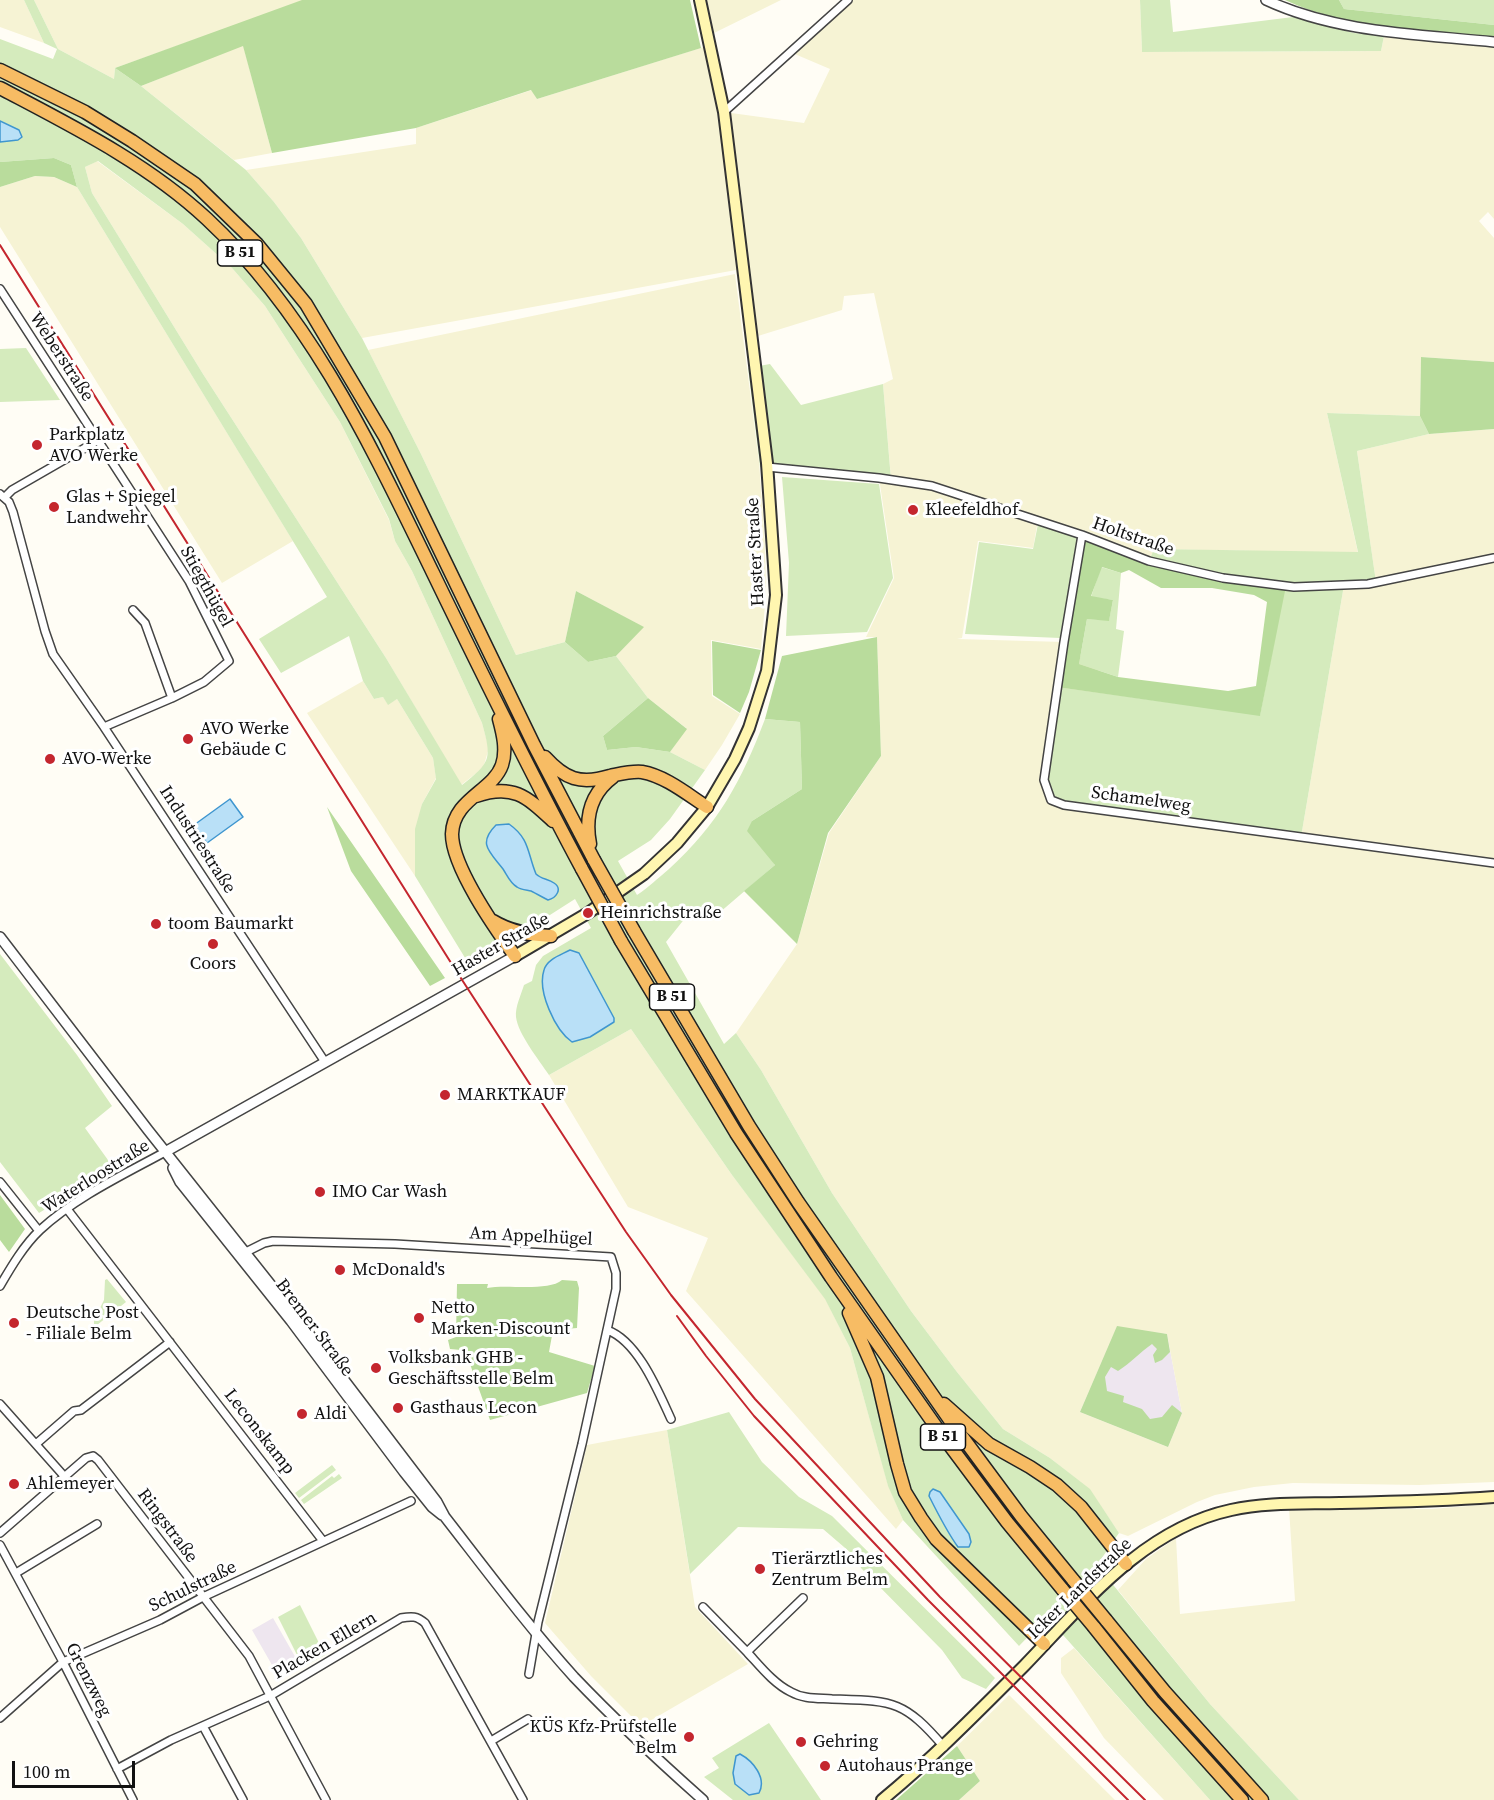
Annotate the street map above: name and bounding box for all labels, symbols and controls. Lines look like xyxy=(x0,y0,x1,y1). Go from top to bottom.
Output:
road number: B 51 xyxy=(218,240,262,266)
street label: Weberstraße xyxy=(24,308,98,406)
place label: Parkplatz AVO Werke xyxy=(49,424,138,466)
marker: Parkplatz AVO Werke xyxy=(30,438,44,452)
place label: Glas + Spiegel Landwehr xyxy=(66,486,176,528)
street label: Haster Straße xyxy=(742,497,770,607)
place label: Kleefeldhof xyxy=(925,499,1018,521)
marker: Glas + Spiegel Landwehr xyxy=(47,500,61,514)
marker: Kleefeldhof xyxy=(906,503,920,517)
street label: Holtstraße xyxy=(1089,513,1177,561)
street label: Stiegthügel xyxy=(175,543,237,631)
place label: AVO Werke Gebäude C xyxy=(200,718,289,760)
marker: AVO Werke Gebäude C xyxy=(181,732,195,746)
place label: AVO-Werke xyxy=(62,748,152,770)
marker: AVO-Werke xyxy=(43,752,57,766)
street label: Industriestraße xyxy=(154,782,240,898)
street label: Schamelweg xyxy=(1090,782,1192,818)
place label: Heinrichstraße xyxy=(600,902,722,924)
marker: Heinrichstraße xyxy=(581,906,595,920)
street label: Haster Straße xyxy=(448,908,554,982)
place label: toom Baumarkt xyxy=(168,913,293,935)
marker: toom Baumarkt xyxy=(149,917,163,931)
marker: Coors xyxy=(206,937,220,951)
place label: Coors xyxy=(190,953,236,975)
road number: B 51 xyxy=(650,984,694,1010)
place label: MARKTKAUF xyxy=(457,1084,566,1106)
marker: MARKTKAUF xyxy=(438,1088,452,1102)
street label: Waterloostraße xyxy=(38,1135,154,1219)
place label: IMO Car Wash xyxy=(332,1181,447,1203)
marker: IMO Car Wash xyxy=(313,1185,327,1199)
street label: Am Appelhügel xyxy=(469,1223,593,1251)
place label: McDonald's xyxy=(352,1259,445,1281)
marker: McDonald's xyxy=(333,1263,347,1277)
street label: Bremer Straße xyxy=(270,1275,358,1381)
place label: Netto Marken-Discount xyxy=(431,1297,570,1340)
place label: Deutsche Post - Filiale Belm xyxy=(26,1302,139,1344)
marker: Netto Marken-Discount xyxy=(412,1311,426,1325)
marker: Deutsche Post - Filiale Belm xyxy=(7,1316,21,1330)
place label: Volksbank GHB - Geschäftsstelle Belm xyxy=(388,1347,554,1390)
marker: Volksbank GHB - Geschäftsstelle Belm xyxy=(369,1361,383,1375)
street label: Leconskamp xyxy=(219,1385,299,1479)
place label: Gasthaus Lecon xyxy=(410,1397,537,1419)
marker: Gasthaus Lecon xyxy=(391,1401,405,1415)
place label: Aldi xyxy=(314,1403,347,1425)
marker: Aldi xyxy=(295,1407,309,1421)
road number: B 51 xyxy=(920,1424,966,1450)
place label: Ahlemeyer xyxy=(26,1473,114,1495)
marker: Ahlemeyer xyxy=(7,1477,21,1491)
street label: Ringstraße xyxy=(132,1485,202,1567)
street label: Icker Landstraße xyxy=(1023,1534,1137,1644)
place label: Tierärztliches Zentrum Belm xyxy=(772,1548,888,1590)
street label: Schulstraße xyxy=(146,1557,240,1617)
marker: Tierärztliches Zentrum Belm xyxy=(753,1562,767,1576)
street label: Placken Ellern xyxy=(269,1608,381,1684)
street label: Grenzweg xyxy=(60,1640,116,1720)
place label: KÜS Kfz-Prüfstelle Belm xyxy=(529,1716,677,1758)
marker: KÜS Kfz-Prüfstelle Belm xyxy=(682,1730,696,1744)
place label: Gehring xyxy=(813,1731,878,1753)
marker: Gehring xyxy=(794,1735,808,1749)
scale bar xyxy=(15,1749,138,1787)
place label: Autohaus Prange xyxy=(837,1755,973,1777)
text: 100 m xyxy=(23,1759,70,1784)
marker: Autohaus Prange xyxy=(818,1759,832,1773)

